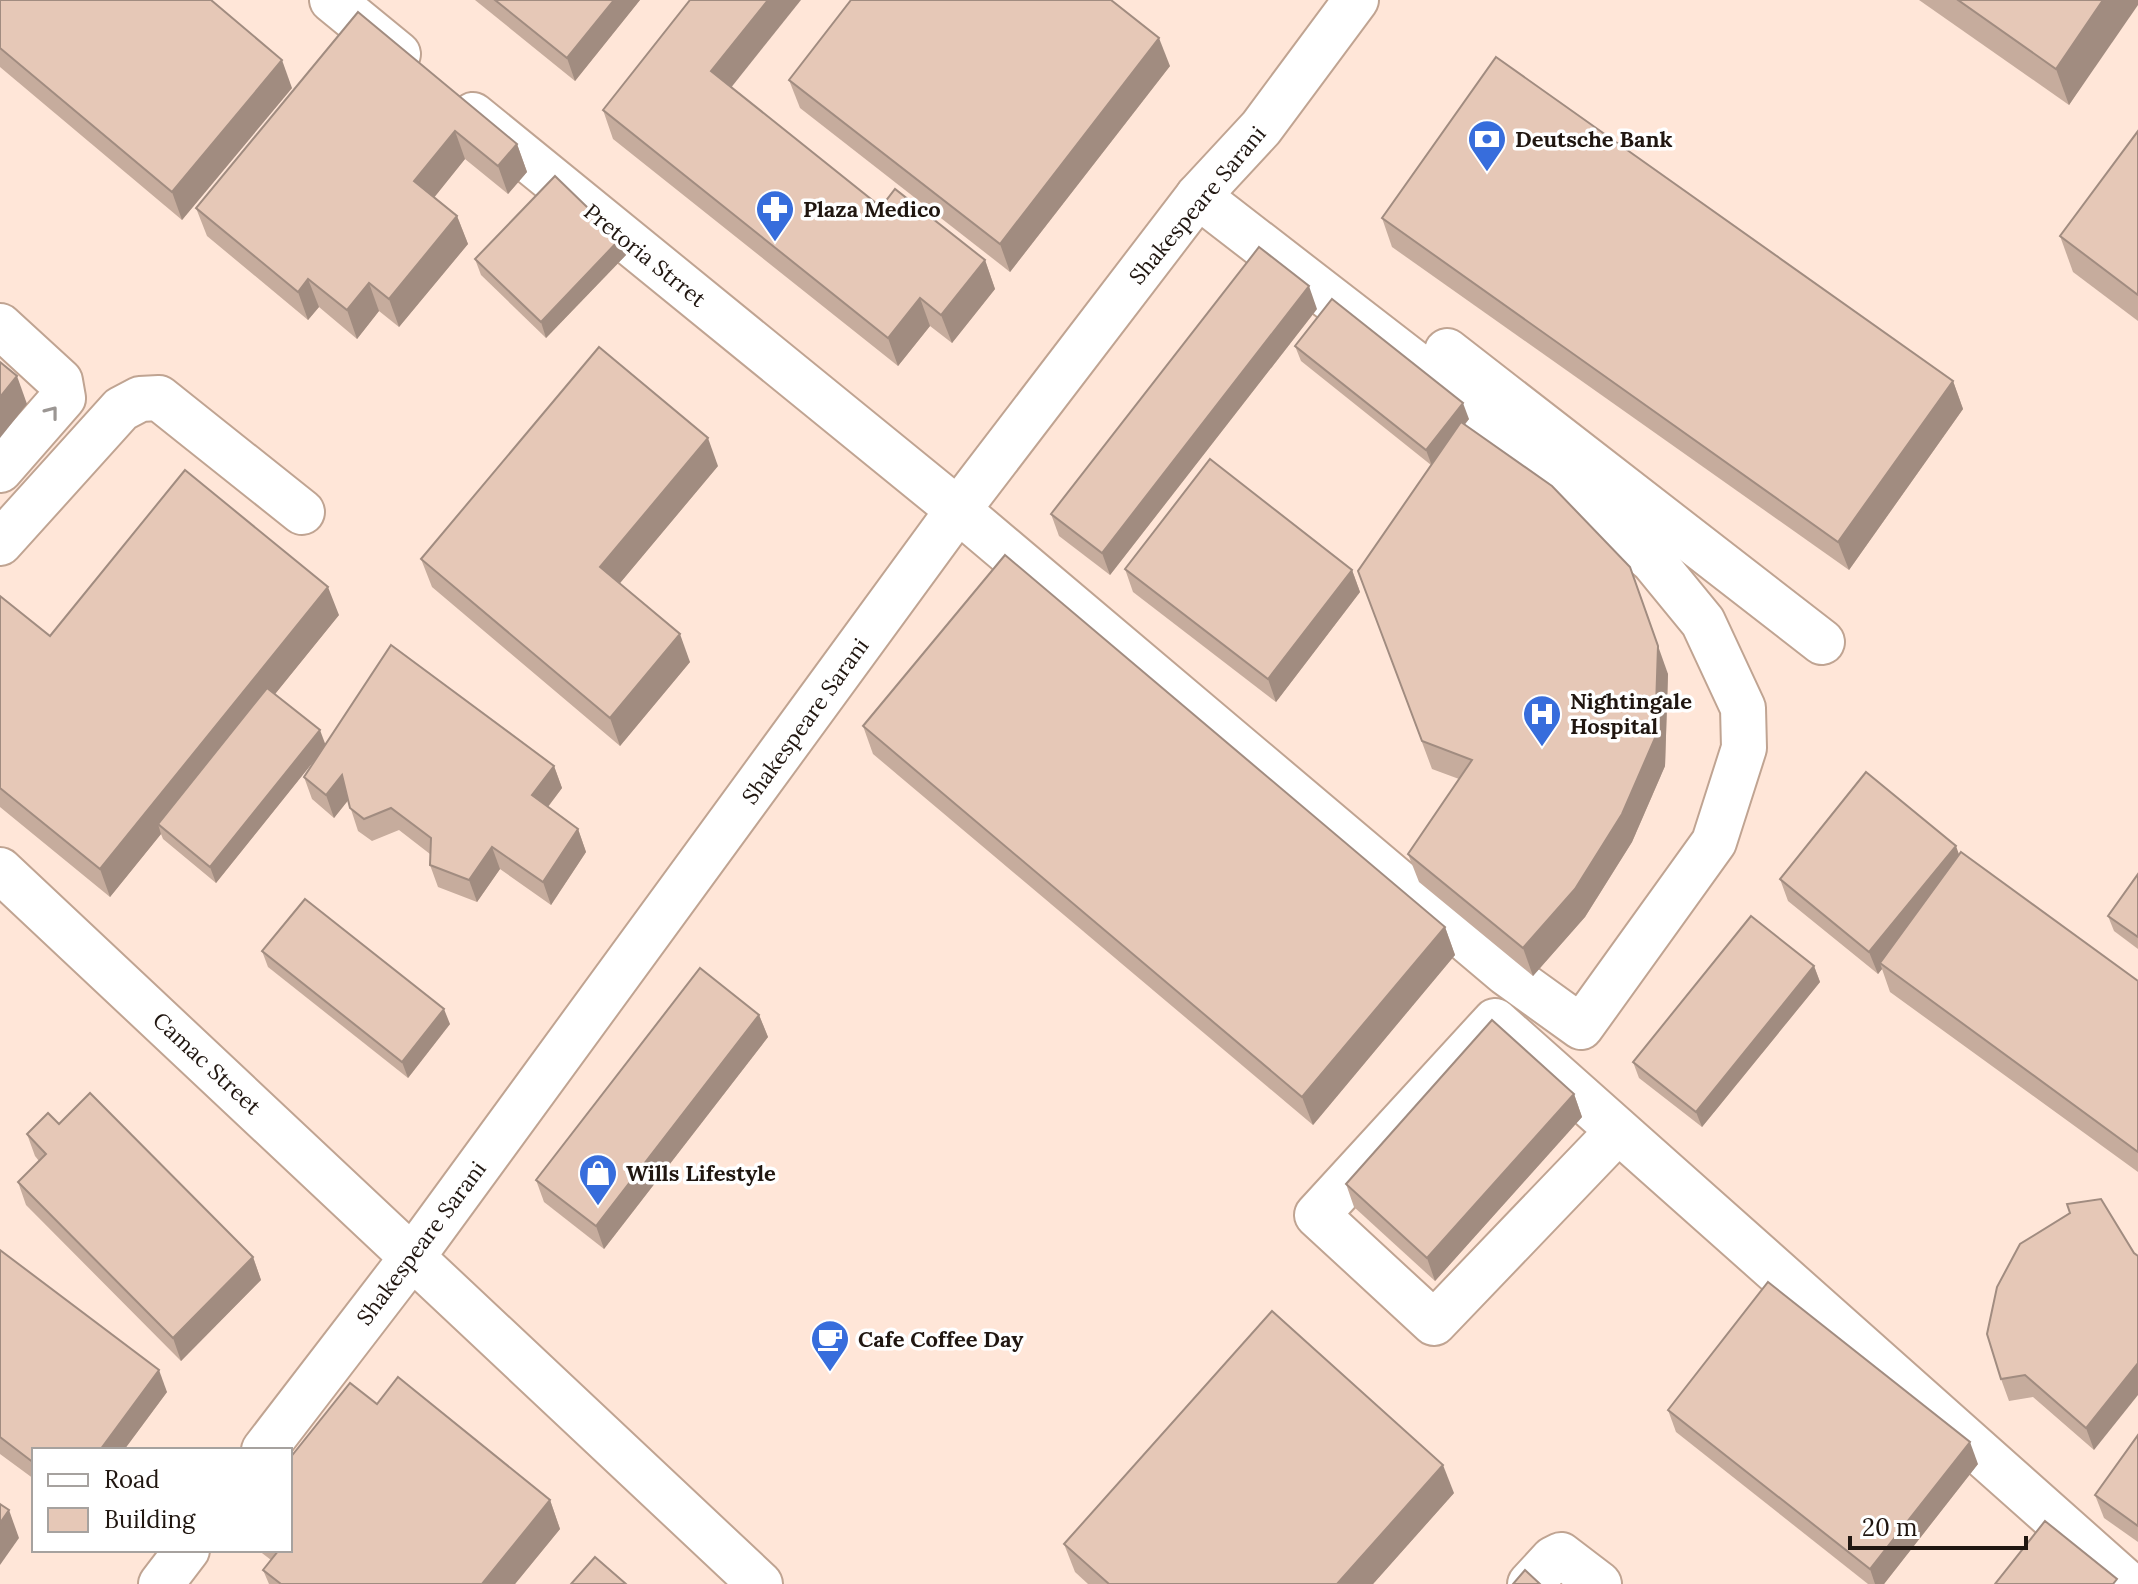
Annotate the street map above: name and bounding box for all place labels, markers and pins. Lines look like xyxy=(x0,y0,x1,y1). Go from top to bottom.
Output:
bank icon: Deutsche Bank xyxy=(1466,118,1508,173)
place label: Deutsche Bank xyxy=(1515,125,1673,153)
pharmacy icon: Plaza Medico xyxy=(754,188,796,243)
place label: Plaza Medico xyxy=(803,195,941,223)
place label: Nightingale Hospital xyxy=(1570,687,1692,740)
hospital icon: Nightingale Hospital xyxy=(1521,693,1563,748)
shop icon: Wills Lifestyle xyxy=(577,1152,619,1207)
place label: Wills Lifestyle xyxy=(626,1159,776,1187)
cafe icon: Cafe Coffee Day xyxy=(809,1318,851,1373)
place label: Cafe Coffee Day xyxy=(858,1325,1024,1353)

